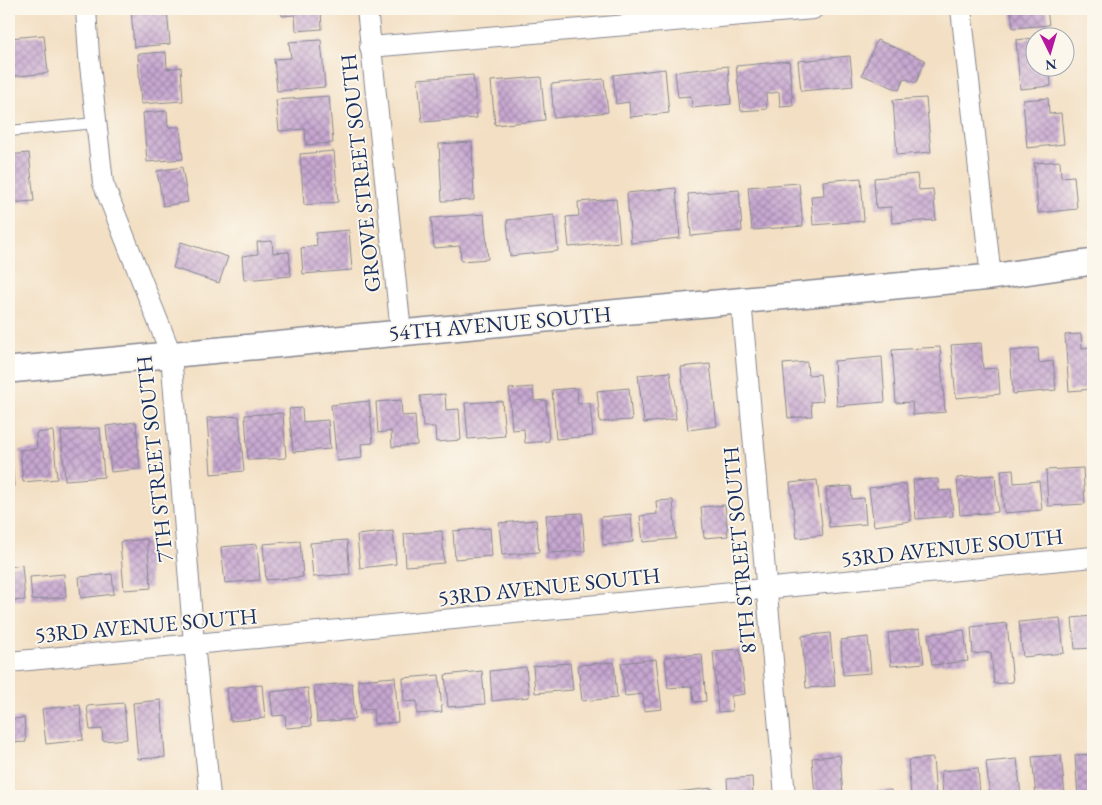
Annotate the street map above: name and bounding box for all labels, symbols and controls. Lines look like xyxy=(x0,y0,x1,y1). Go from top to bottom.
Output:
north arrow xyxy=(1024,28,1074,78)
street label: GROVE STREET SOUTH xyxy=(334,52,387,294)
text: N xyxy=(1044,55,1058,74)
street label: 54TH AVENUE SOUTH xyxy=(387,299,613,348)
street label: 7TH STREET SOUTH xyxy=(129,354,180,564)
street label: 8TH STREET SOUTH xyxy=(716,445,763,655)
street label: 53RD AVENUE SOUTH xyxy=(839,521,1065,574)
street label: 53RD AVENUE SOUTH xyxy=(436,560,662,613)
street label: 53RD AVENUE SOUTH xyxy=(33,601,259,650)

